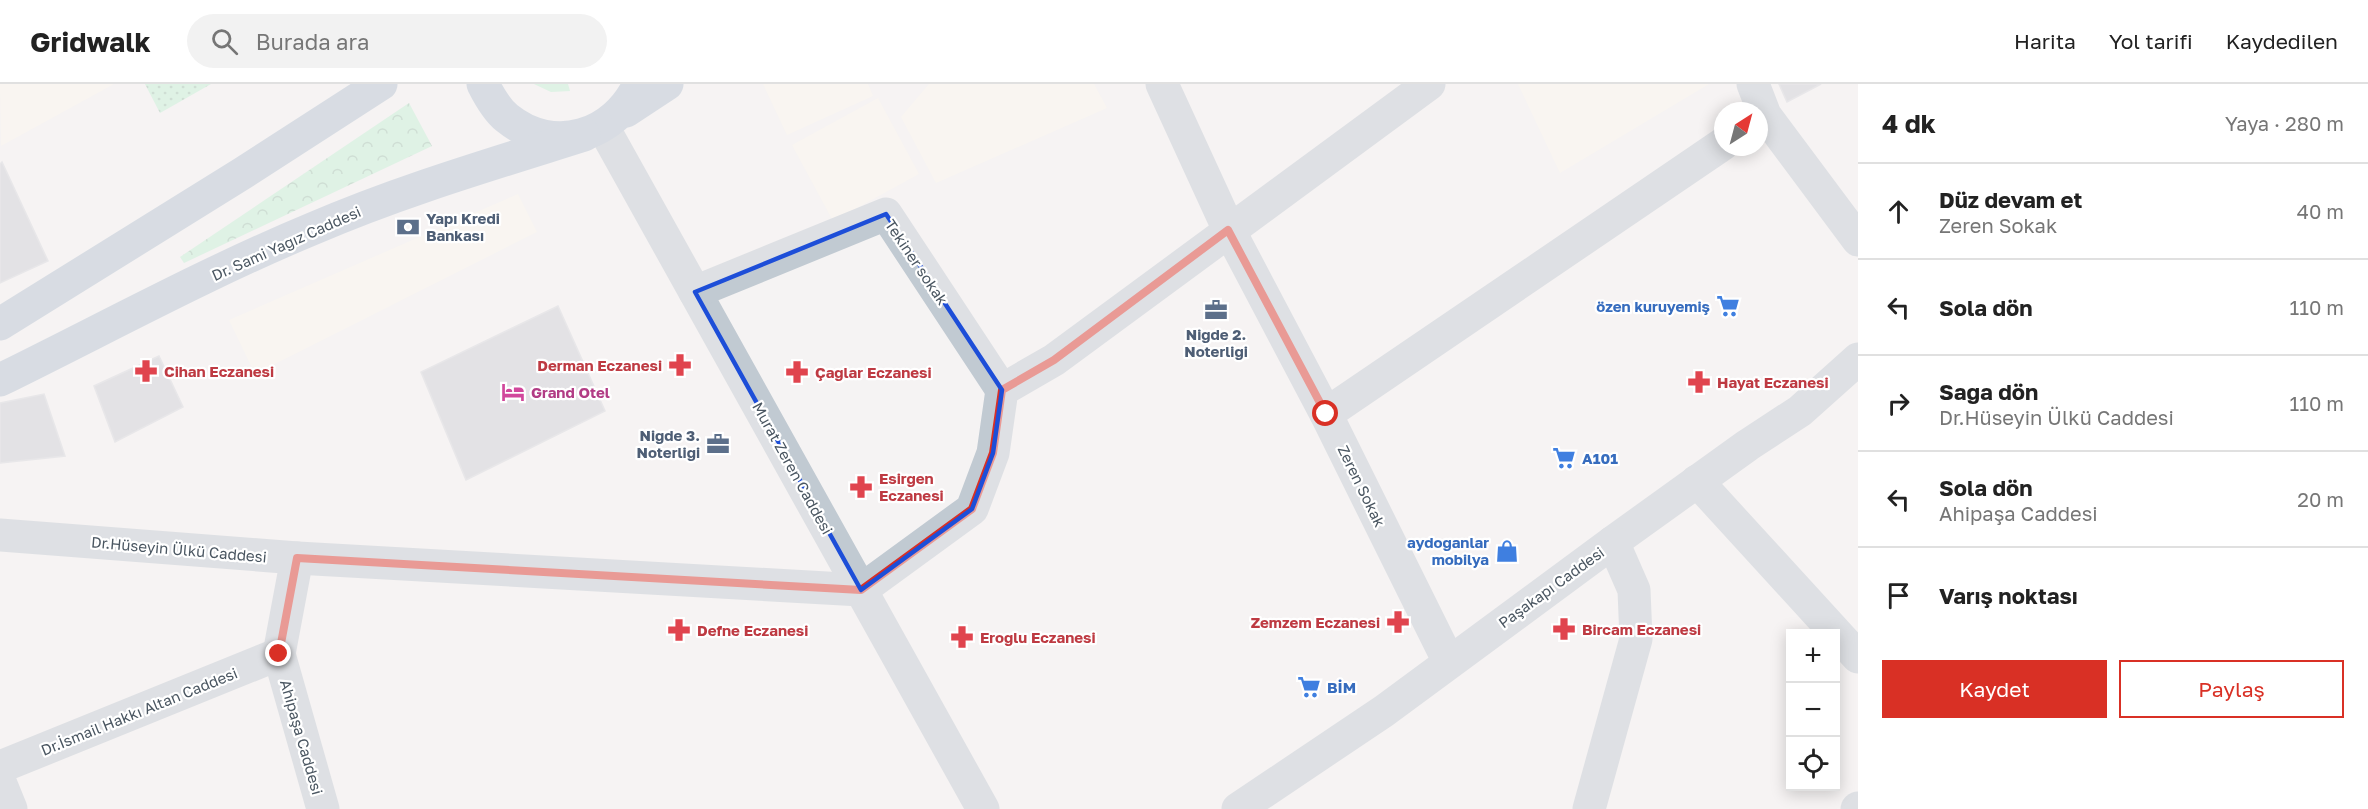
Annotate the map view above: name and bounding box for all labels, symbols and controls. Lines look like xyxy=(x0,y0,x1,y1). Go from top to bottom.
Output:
search box xyxy=(187,14,607,68)
text: Gridwalk xyxy=(30,25,151,58)
icon: search xyxy=(208,25,241,58)
text: Burada ara xyxy=(256,28,369,55)
text: Harita xyxy=(2014,28,2076,54)
text: Yol tarifi xyxy=(2109,28,2193,54)
text: Kaydedilen xyxy=(2226,28,2338,54)
north arrow xyxy=(1714,102,1768,156)
text: 4 dk xyxy=(1882,108,1936,139)
text: Yaya · 280 m xyxy=(2225,111,2344,135)
text: Düz devam et xyxy=(1939,186,2082,213)
icon: ahead xyxy=(1882,195,1915,228)
text: 40 m xyxy=(2297,199,2344,223)
street label: Dr. Sami Yağız Caddesi xyxy=(209,202,363,284)
place label: Yapı Kredi Bankası xyxy=(426,209,500,244)
text: Zeren Sokak xyxy=(1939,213,2057,237)
bank icon: Yapı Kredi Bankası xyxy=(395,214,421,240)
street label: Tekiner sokak xyxy=(882,216,952,308)
icon: left xyxy=(1882,291,1915,324)
supermarket icon: özen kuruyemiş xyxy=(1715,293,1741,319)
text: Sola dön xyxy=(1939,294,2033,321)
text: 110 m xyxy=(2290,295,2344,319)
office icon: Niğde 2. Noterliği xyxy=(1203,297,1229,323)
place label: özen kuruyemiş xyxy=(1596,297,1710,315)
place label: Niğde 2. Noterliği xyxy=(1184,325,1248,360)
pharmacy icon: Derman Eczanesi xyxy=(667,352,693,378)
place label: Derman Eczanesi xyxy=(537,356,662,374)
pharmacy icon: Cihan Eczanesi xyxy=(133,358,159,384)
pharmacy icon: Çağlar Eczanesi xyxy=(784,359,810,385)
place label: Cihan Eczanesi xyxy=(164,362,274,380)
place label: Çağlar Eczanesi xyxy=(815,363,932,381)
pharmacy icon: Hayat Eczanesi xyxy=(1686,369,1712,395)
place label: Hayat Eczanesi xyxy=(1717,373,1829,391)
text: Sağa dön xyxy=(1939,378,2038,405)
hotel icon: Grand Otel xyxy=(500,379,526,405)
place label: Grand Otel xyxy=(531,383,610,401)
icon: right xyxy=(1882,387,1915,420)
text: 110 m xyxy=(2290,391,2344,415)
street label: Murat Zeren Caddesi xyxy=(749,399,837,537)
route start xyxy=(1312,400,1338,426)
text: Dr.Hüseyin Ülkü Caddesi xyxy=(1939,405,2174,429)
place label: Niğde 3. Noterliği xyxy=(637,426,700,461)
office icon: Niğde 3. Noterliği xyxy=(705,431,731,457)
street label: Zeren Sokak xyxy=(1334,442,1390,530)
supermarket icon: A101 xyxy=(1551,445,1577,471)
place label: A101 xyxy=(1582,449,1618,467)
place label: Esirgen Eczanesi xyxy=(879,469,944,504)
pharmacy icon: Esirgen Eczanesi xyxy=(848,474,874,500)
text: Sola dön xyxy=(1939,474,2033,501)
icon: left xyxy=(1882,483,1915,516)
text: 20 m xyxy=(2297,487,2344,511)
text: Ahipaşa Caddesi xyxy=(1939,501,2098,525)
street label: Dr.Hüseyin Ülkü Caddesi xyxy=(90,532,268,566)
place label: aydoğanlar mobilya xyxy=(1407,533,1489,568)
shop icon: aydoğanlar mobilya xyxy=(1494,538,1520,564)
street label: Paşakapı Caddesi xyxy=(1495,543,1607,631)
icon: arrive xyxy=(1882,579,1915,612)
text: Varış noktası xyxy=(1939,582,2078,609)
pharmacy icon: Zemzem Eczanesi xyxy=(1385,609,1411,635)
place label: Zemzem Eczanesi xyxy=(1251,613,1380,631)
pharmacy icon: Bircam Eczanesi xyxy=(1551,616,1577,642)
pharmacy icon: Defne Eczanesi xyxy=(666,617,692,643)
place label: Bircam Eczanesi xyxy=(1582,620,1701,638)
place label: Defne Eczanesi xyxy=(697,621,808,639)
pharmacy icon: Eroğlu Eczanesi xyxy=(949,624,975,650)
place label: Eroğlu Eczanesi xyxy=(980,628,1096,646)
map controls xyxy=(1786,629,1840,791)
button: + xyxy=(1786,629,1840,683)
route end xyxy=(265,640,291,666)
button: Kaydet xyxy=(1882,660,2107,718)
button: Paylaş xyxy=(2119,660,2344,718)
street label: Dr.İsmail Hakkı Altan Caddesi xyxy=(38,663,240,759)
supermarket icon: BİM xyxy=(1296,674,1322,700)
street label: Ahipaşa Caddesi xyxy=(277,677,327,797)
place label: BİM xyxy=(1327,678,1356,696)
button: − xyxy=(1786,683,1840,737)
button: locate xyxy=(1786,737,1840,791)

